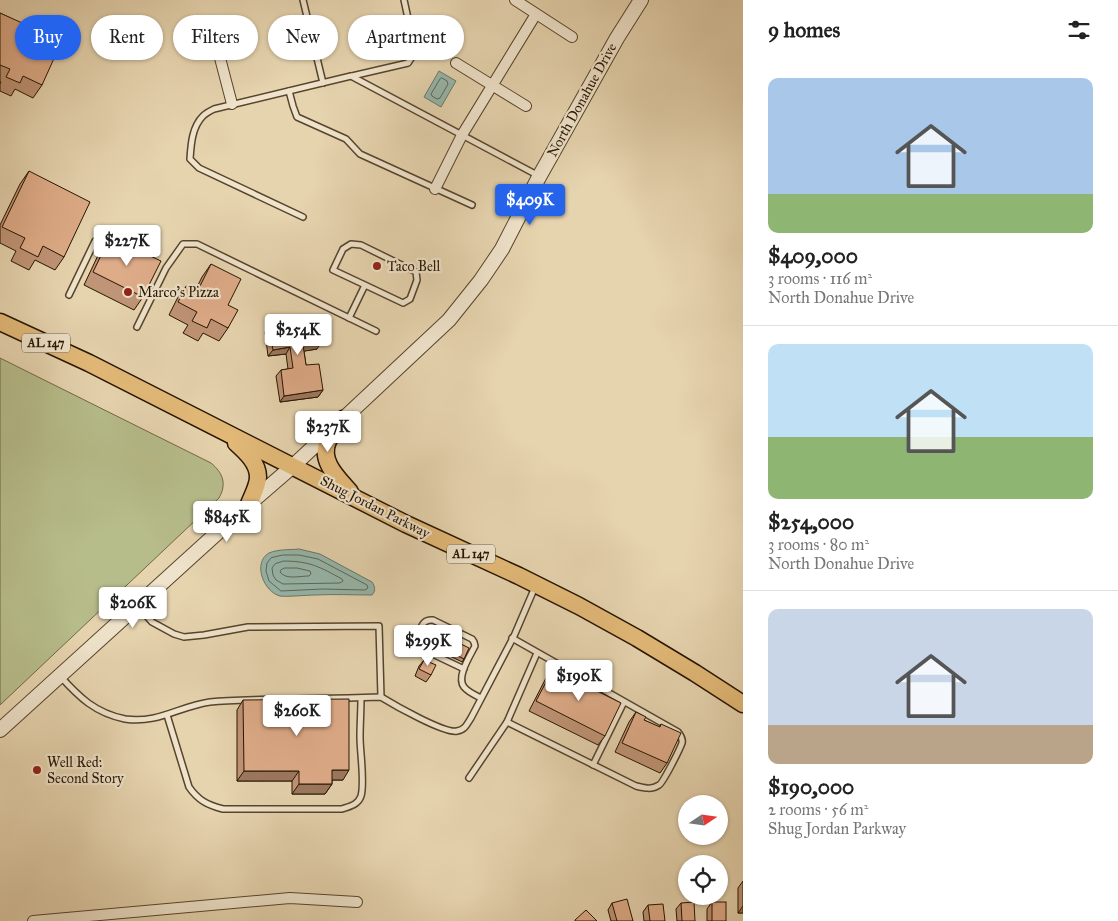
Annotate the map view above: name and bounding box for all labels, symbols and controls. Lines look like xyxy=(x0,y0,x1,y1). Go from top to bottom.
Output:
chip: Buy xyxy=(15,15,81,60)
chip: Rent xyxy=(91,15,163,60)
chip: Filters xyxy=(173,15,258,60)
chip: New xyxy=(268,15,338,60)
chip: Apartment xyxy=(348,15,464,60)
icon: filters xyxy=(1065,16,1093,44)
text: 9 homes xyxy=(768,17,840,43)
street label: North Donahue Drive xyxy=(544,40,620,160)
icon: home xyxy=(886,111,976,201)
pin: $409K xyxy=(495,184,565,226)
text: $409K xyxy=(506,190,554,209)
pin: $227K xyxy=(92,224,162,267)
text: $227K xyxy=(105,231,149,250)
text: $409,000 xyxy=(768,243,858,269)
place label: Taco Bell xyxy=(387,258,441,275)
marker: Taco Bell xyxy=(371,260,383,272)
text: 3 rooms · 116 m² xyxy=(768,269,872,288)
place label: Marco's Pizza xyxy=(138,284,219,301)
marker: Marco's Pizza xyxy=(122,286,134,298)
text: North Donahue Drive xyxy=(768,288,914,307)
pin: $254K xyxy=(263,314,333,356)
text: $254K xyxy=(276,320,320,339)
road number: AL 147 xyxy=(22,333,70,352)
icon: home xyxy=(886,376,976,466)
pin: $237K xyxy=(293,410,363,453)
text: $237K xyxy=(306,417,350,436)
street label: Shug Jordan Parkway xyxy=(317,472,433,543)
pin: $845K xyxy=(192,500,262,543)
text: $845K xyxy=(204,507,250,526)
text: $254,000 xyxy=(768,509,854,535)
text: 3 rooms · 80 m² xyxy=(768,535,869,554)
road number: AL 147 xyxy=(447,544,495,564)
text: North Donahue Drive xyxy=(768,554,914,573)
pin: $206K xyxy=(98,586,168,629)
text: $206K xyxy=(110,593,156,612)
pin: $299K xyxy=(393,624,463,667)
text: $299K xyxy=(405,631,451,650)
icon: home xyxy=(886,641,976,731)
pin: $190K xyxy=(544,660,614,702)
text: $190K xyxy=(556,666,602,685)
pin: $260K xyxy=(262,694,332,737)
text: $260K xyxy=(274,701,320,720)
place label: Well Red: Second Story xyxy=(47,754,124,787)
marker: Well Red: Second Story xyxy=(31,764,43,776)
text: $190,000 xyxy=(768,774,854,800)
north arrow xyxy=(678,795,728,845)
map controls xyxy=(678,795,728,905)
text: 2 rooms · 56 m² xyxy=(768,800,868,819)
text: Shug Jordan Parkway xyxy=(768,819,906,838)
button: locate xyxy=(678,855,728,905)

